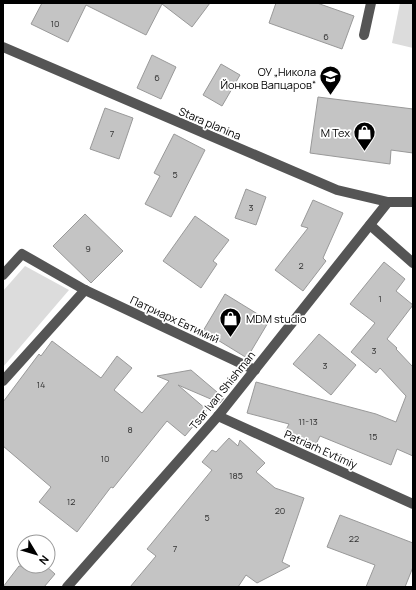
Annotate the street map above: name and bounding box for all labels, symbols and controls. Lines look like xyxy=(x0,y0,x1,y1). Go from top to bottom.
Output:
house number: 10 xyxy=(51,17,60,30)
house number: 6 xyxy=(323,30,329,43)
place label: ОУ „Никола Йонков Вапцаров“ xyxy=(220,64,316,92)
school or university icon: ОУ „Никола Йонков Вапцаров“ xyxy=(318,64,344,97)
house number: 6 xyxy=(154,71,160,84)
street label: Stara planina xyxy=(177,103,243,143)
shop icon: М Тех xyxy=(352,119,378,152)
place label: М Тех xyxy=(321,125,350,140)
house number: 7 xyxy=(110,127,115,140)
house number: 5 xyxy=(172,168,178,181)
house number: 3 xyxy=(249,201,254,214)
house number: 9 xyxy=(85,242,91,255)
house number: 2 xyxy=(298,259,304,272)
street label: Патриарх Евтимий xyxy=(128,292,222,346)
house number: 1 xyxy=(378,292,382,305)
shop icon: MDM studio xyxy=(218,305,244,338)
place label: MDM studio xyxy=(246,311,307,326)
house number: 3 xyxy=(372,344,377,357)
street label: Tsar Ivan Shishman xyxy=(186,348,258,432)
house number: 3 xyxy=(323,359,328,372)
house number: 14 xyxy=(37,378,45,391)
house number: 11-13 xyxy=(298,415,318,428)
house number: 8 xyxy=(127,423,133,436)
street label: Patriarh Evtimiy xyxy=(282,426,360,472)
house number: 15 xyxy=(369,430,377,443)
house number: 10 xyxy=(101,452,110,465)
house number: 185 xyxy=(229,469,243,482)
house number: 12 xyxy=(67,495,75,508)
house number: 20 xyxy=(275,504,285,517)
house number: 5 xyxy=(204,511,210,524)
house number: 22 xyxy=(349,532,359,545)
north arrow xyxy=(16,534,56,574)
house number: 7 xyxy=(173,542,178,555)
text: N xyxy=(36,553,53,568)

